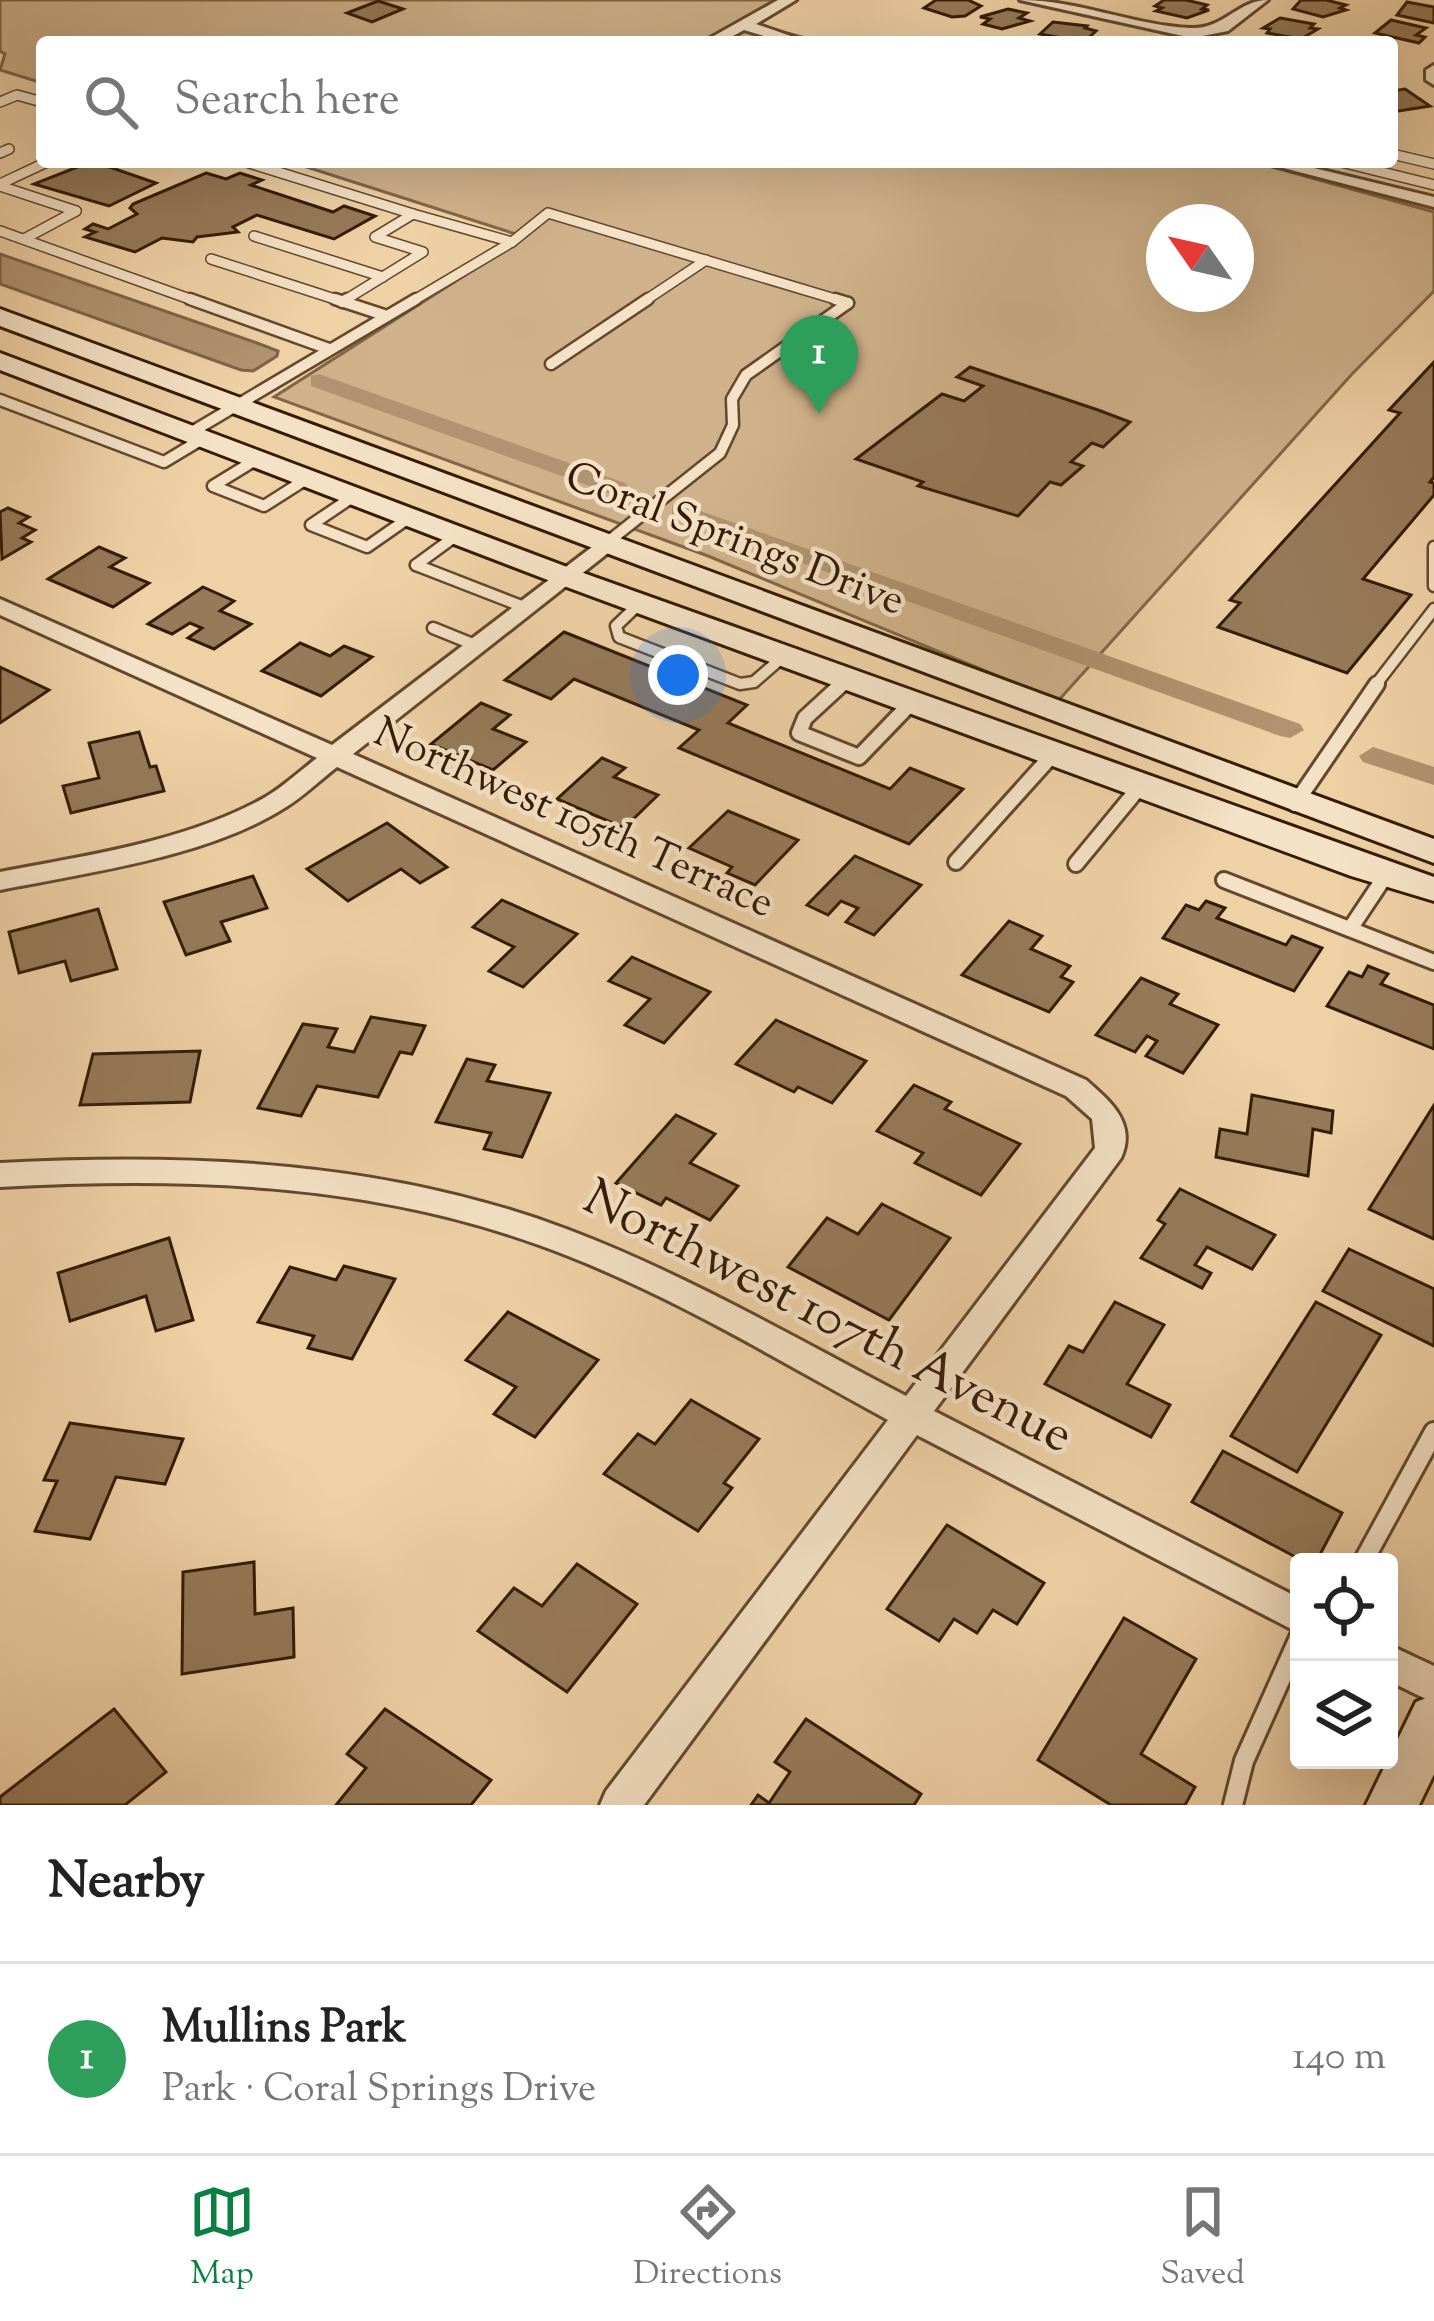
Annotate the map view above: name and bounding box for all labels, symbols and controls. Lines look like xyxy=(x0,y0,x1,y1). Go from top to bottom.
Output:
search box xyxy=(36,36,1398,168)
icon: search xyxy=(78,69,144,135)
text: Search here xyxy=(174,70,400,135)
north arrow xyxy=(1146,204,1254,312)
pin: 1 xyxy=(780,315,858,414)
street label: Coral Springs Drive xyxy=(556,449,912,633)
your location xyxy=(648,645,708,705)
street label: Northwest 105th Terrace xyxy=(363,705,783,935)
street label: Northwest 107th Avenue xyxy=(570,1164,1084,1474)
map controls xyxy=(1290,1553,1398,1769)
button: locate xyxy=(1290,1553,1398,1661)
button: layers xyxy=(1290,1661,1398,1769)
text: Nearby xyxy=(48,1847,205,1920)
text: Mullins Park xyxy=(162,1998,406,2063)
text: 1 xyxy=(80,2031,94,2087)
text: 140 m xyxy=(1292,2031,1386,2087)
text: Park · Coral Springs Drive xyxy=(162,2063,596,2119)
tab: Map xyxy=(189,2179,255,2299)
tab: Directions xyxy=(633,2179,782,2299)
tab: Saved xyxy=(1160,2179,1245,2299)

